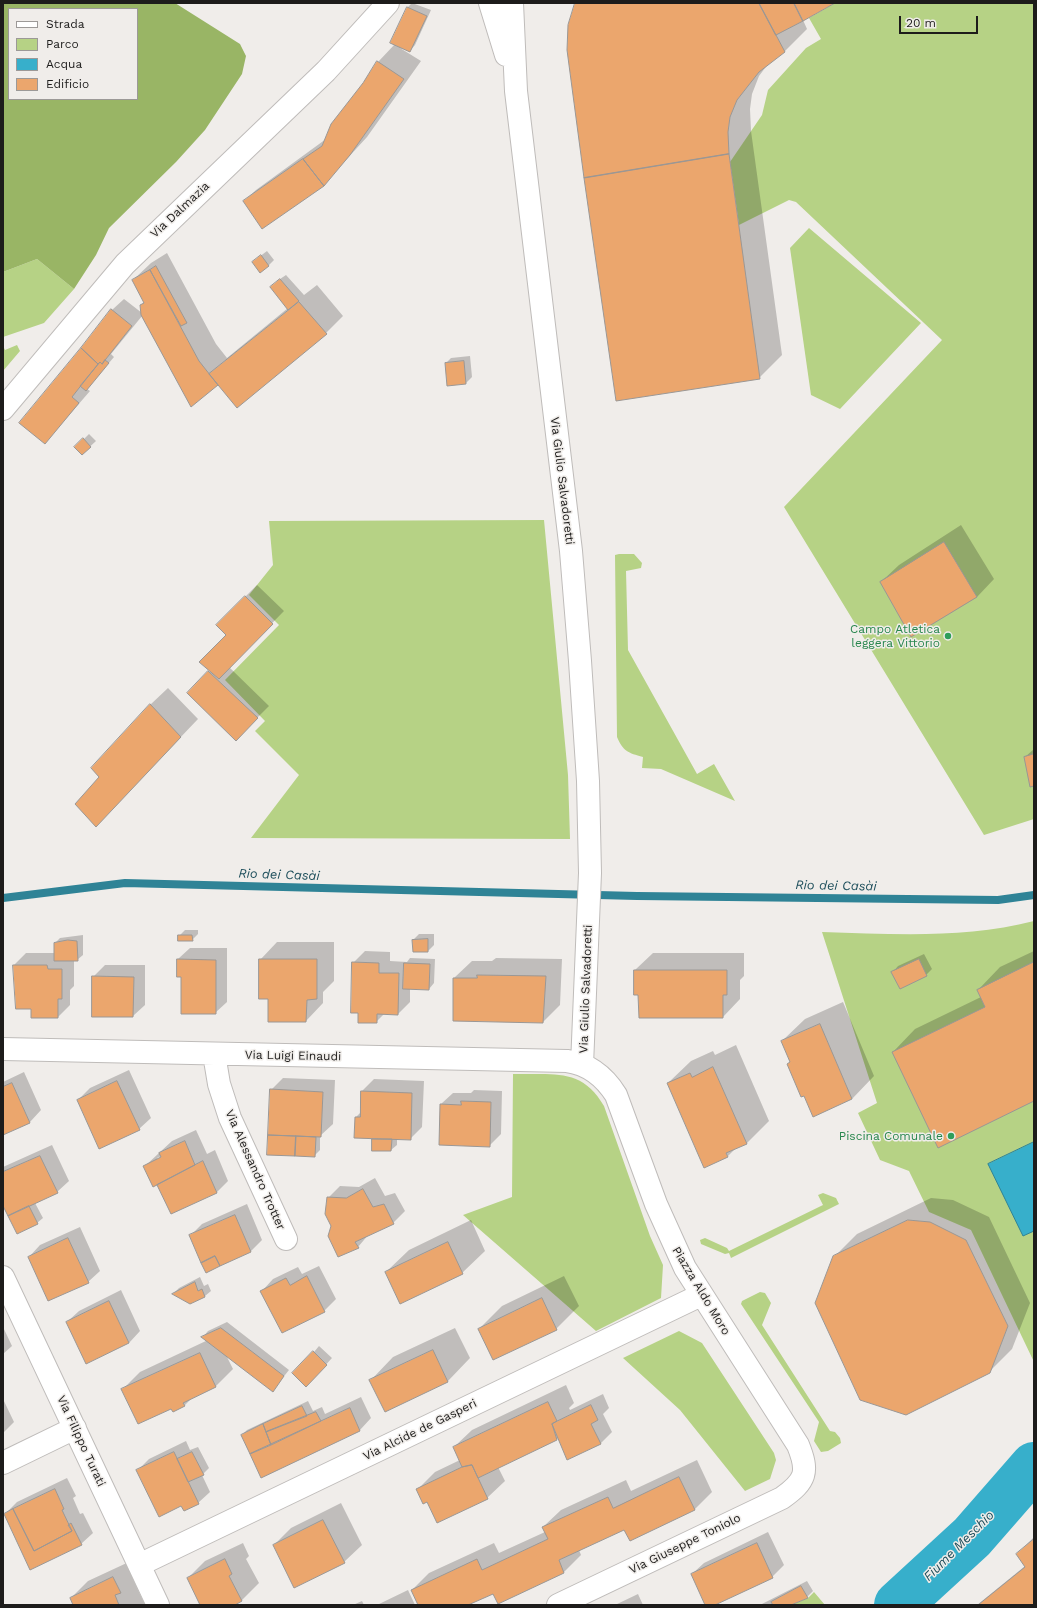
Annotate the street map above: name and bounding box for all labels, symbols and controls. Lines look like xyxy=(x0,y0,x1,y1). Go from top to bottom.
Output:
legend xyxy=(8,8,138,100)
scale bar xyxy=(901,8,980,34)
text: 20 m xyxy=(906,16,936,30)
text: Strada xyxy=(46,17,85,31)
text: Parco xyxy=(46,37,79,51)
text: Acqua xyxy=(46,57,82,71)
text: Edificio xyxy=(46,77,89,91)
street label: Via Dalmazia xyxy=(147,179,213,241)
street label: Via Giulio Salvadoretti xyxy=(547,416,577,546)
place label: Campo Atletica leggera Vittorio xyxy=(850,622,940,650)
marker: Campo Atletica leggera Vittorio xyxy=(943,631,953,641)
water label: Rio dei Casài xyxy=(238,866,320,884)
water label: Rio dei Casài xyxy=(795,877,877,895)
street label: Via Giulio Salvadoretti xyxy=(577,924,595,1054)
street label: Via Luigi Einaudi xyxy=(245,1048,341,1064)
street label: Via Alessandro Trotter xyxy=(222,1108,288,1232)
place label: Piscina Comunale xyxy=(839,1129,943,1143)
marker: Piscina Comunale xyxy=(946,1131,956,1141)
street label: Piazza Aldo Moro xyxy=(669,1244,733,1338)
street label: Via Filippo Turati xyxy=(54,1393,108,1489)
street label: Via Alcide de Gasperi xyxy=(361,1396,479,1464)
water label: Fiume Meschio xyxy=(921,1508,997,1584)
street label: Via Giuseppe Toniolo xyxy=(627,1511,743,1577)

